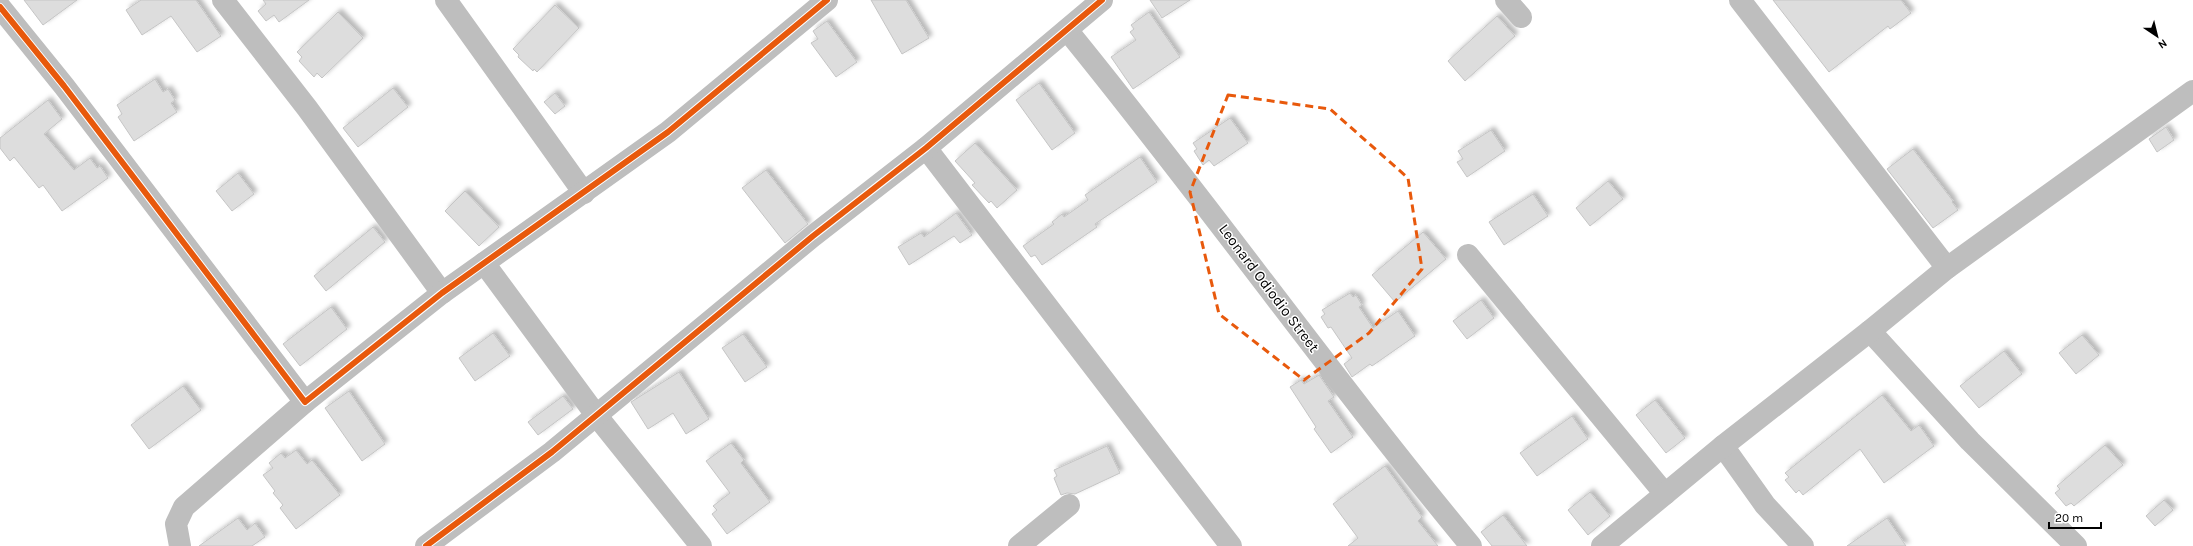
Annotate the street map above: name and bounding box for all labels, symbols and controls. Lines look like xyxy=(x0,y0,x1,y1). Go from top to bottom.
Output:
north arrow xyxy=(2137,16,2177,56)
text: N xyxy=(2155,36,2169,51)
street label: Leonard Odiodio Street xyxy=(1215,220,1323,356)
scale bar xyxy=(2049,504,2101,530)
text: 20 m xyxy=(2055,511,2083,525)

